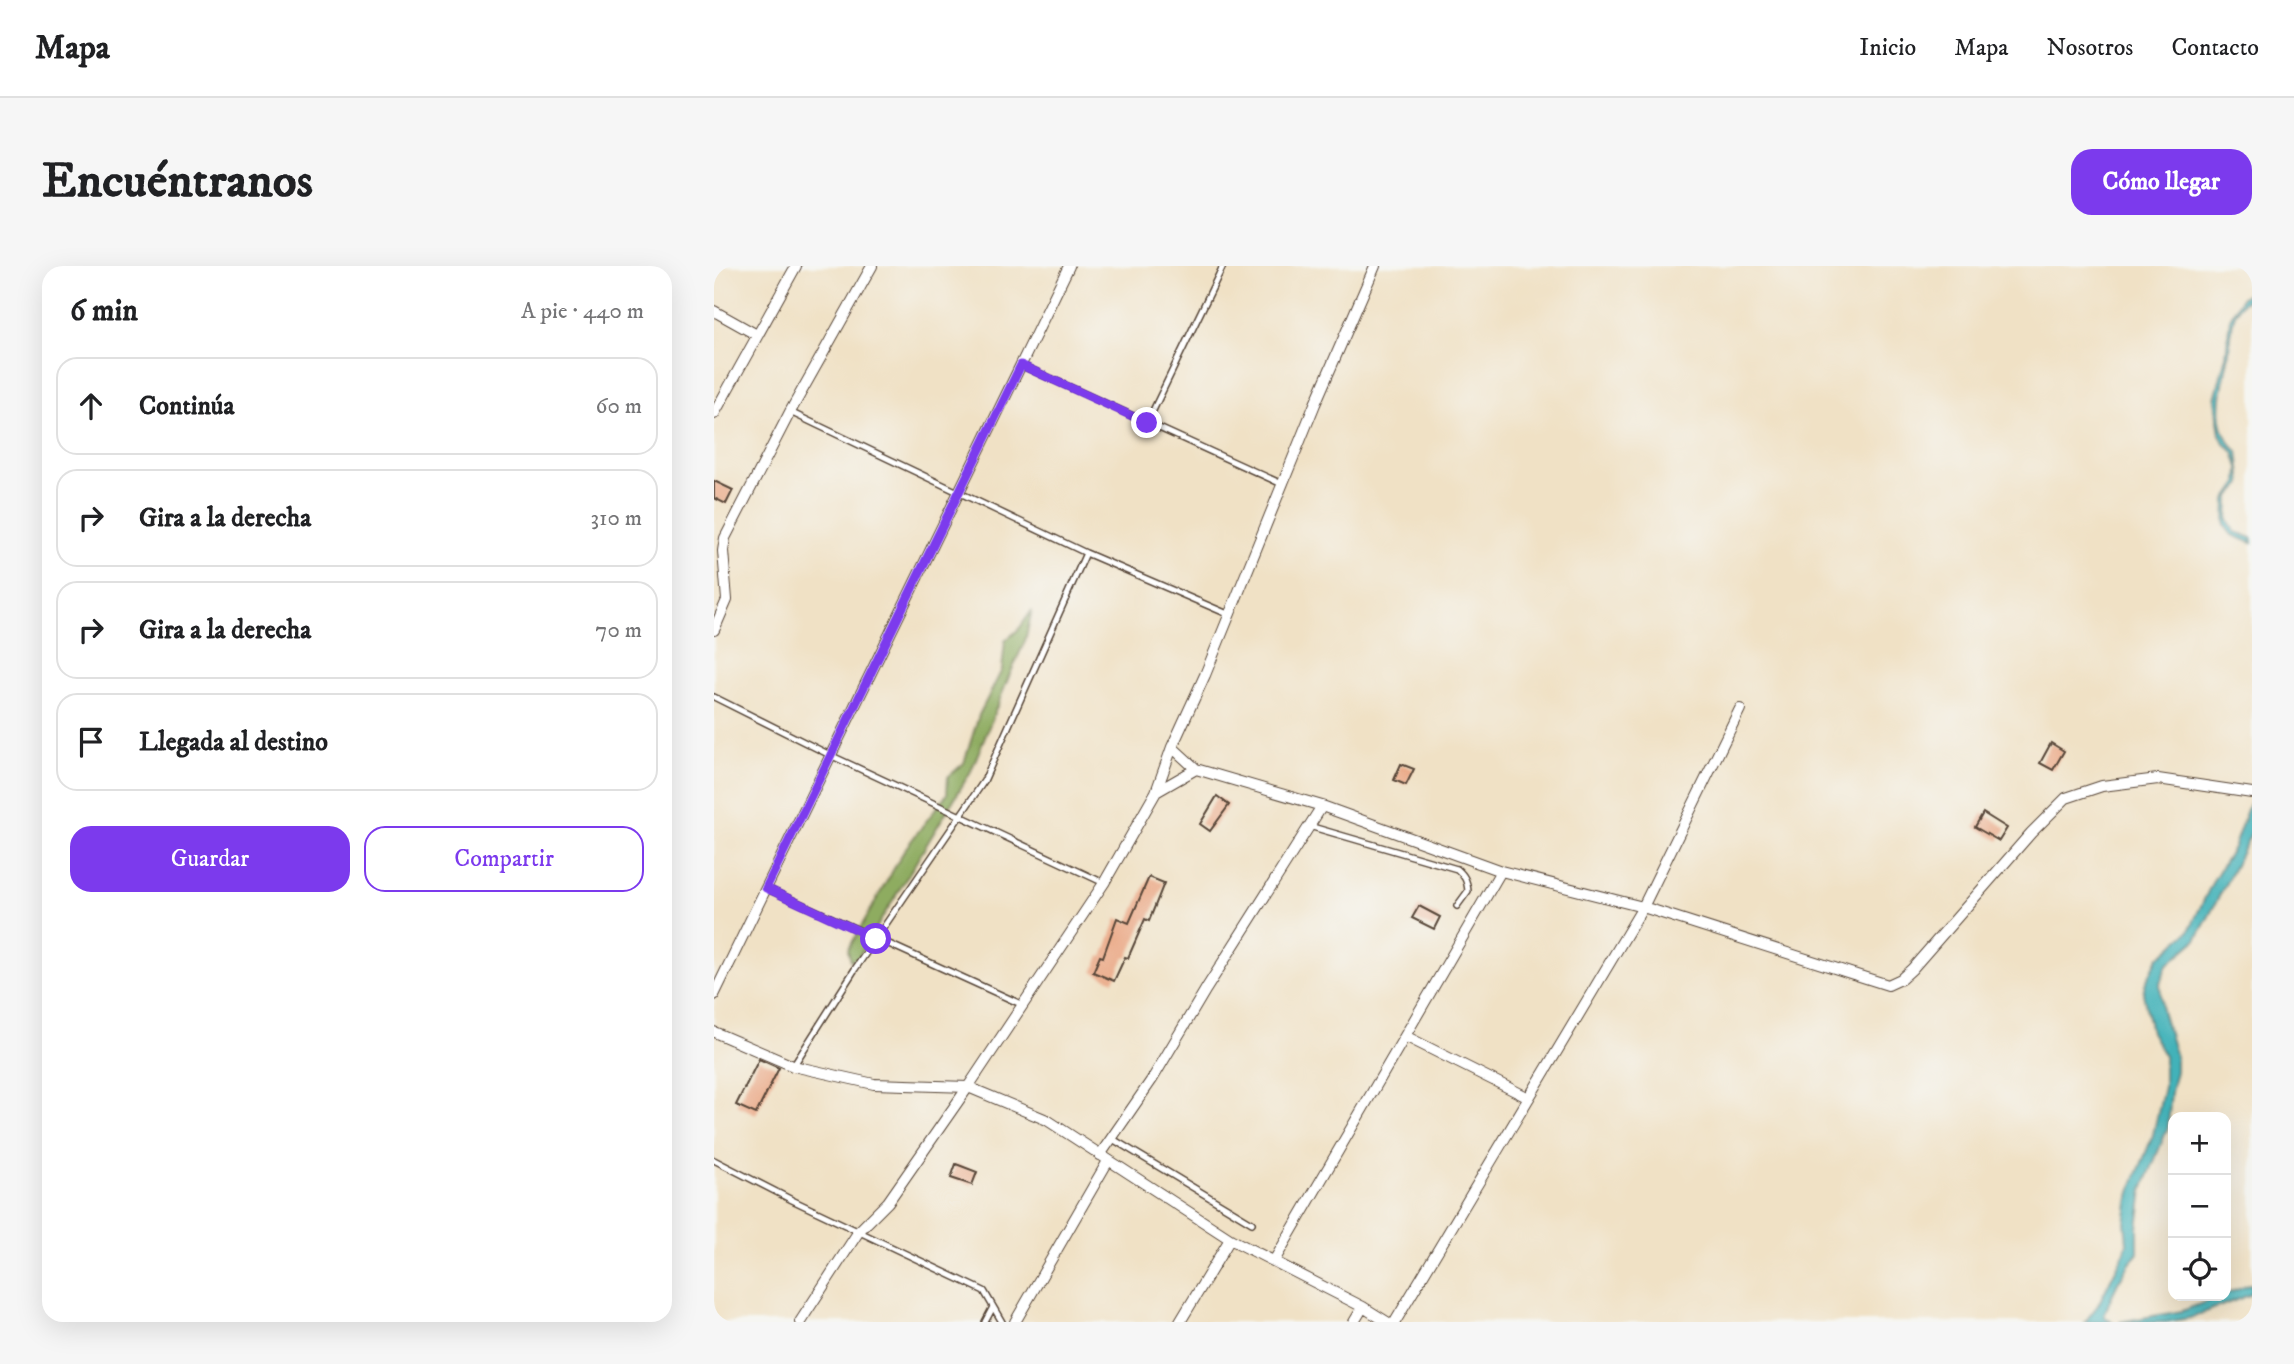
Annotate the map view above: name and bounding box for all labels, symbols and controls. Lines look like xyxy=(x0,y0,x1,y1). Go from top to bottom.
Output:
text: Mapa xyxy=(35,28,110,69)
text: Inicio xyxy=(1859,33,1916,63)
text: Mapa xyxy=(1954,33,2009,63)
text: Nosotros xyxy=(2047,33,2133,63)
text: Contacto xyxy=(2171,33,2259,63)
button: Cómo llegar xyxy=(2071,149,2252,215)
text: Encuéntranos xyxy=(42,151,313,213)
text: 6 min xyxy=(70,293,138,330)
text: A pie · 440 m xyxy=(521,297,644,326)
icon: ahead xyxy=(72,387,110,425)
text: Continúa xyxy=(139,390,234,423)
text: 60 m xyxy=(595,392,642,421)
route end xyxy=(1131,407,1162,438)
icon: right xyxy=(72,499,110,537)
text: Gira a la derecha xyxy=(139,502,311,535)
text: 310 m xyxy=(590,504,642,533)
icon: right xyxy=(72,611,110,649)
text: Gira a la derecha xyxy=(139,614,311,647)
text: 70 m xyxy=(595,616,642,645)
icon: arrive xyxy=(72,723,110,761)
text: Llegada al destino xyxy=(139,726,328,759)
button: Guardar xyxy=(70,826,350,892)
button: Compartir xyxy=(364,826,644,892)
route start xyxy=(860,923,891,954)
map controls xyxy=(2168,1112,2231,1301)
button: + xyxy=(2168,1112,2231,1175)
button: − xyxy=(2168,1175,2231,1238)
button: locate xyxy=(2168,1238,2231,1301)

